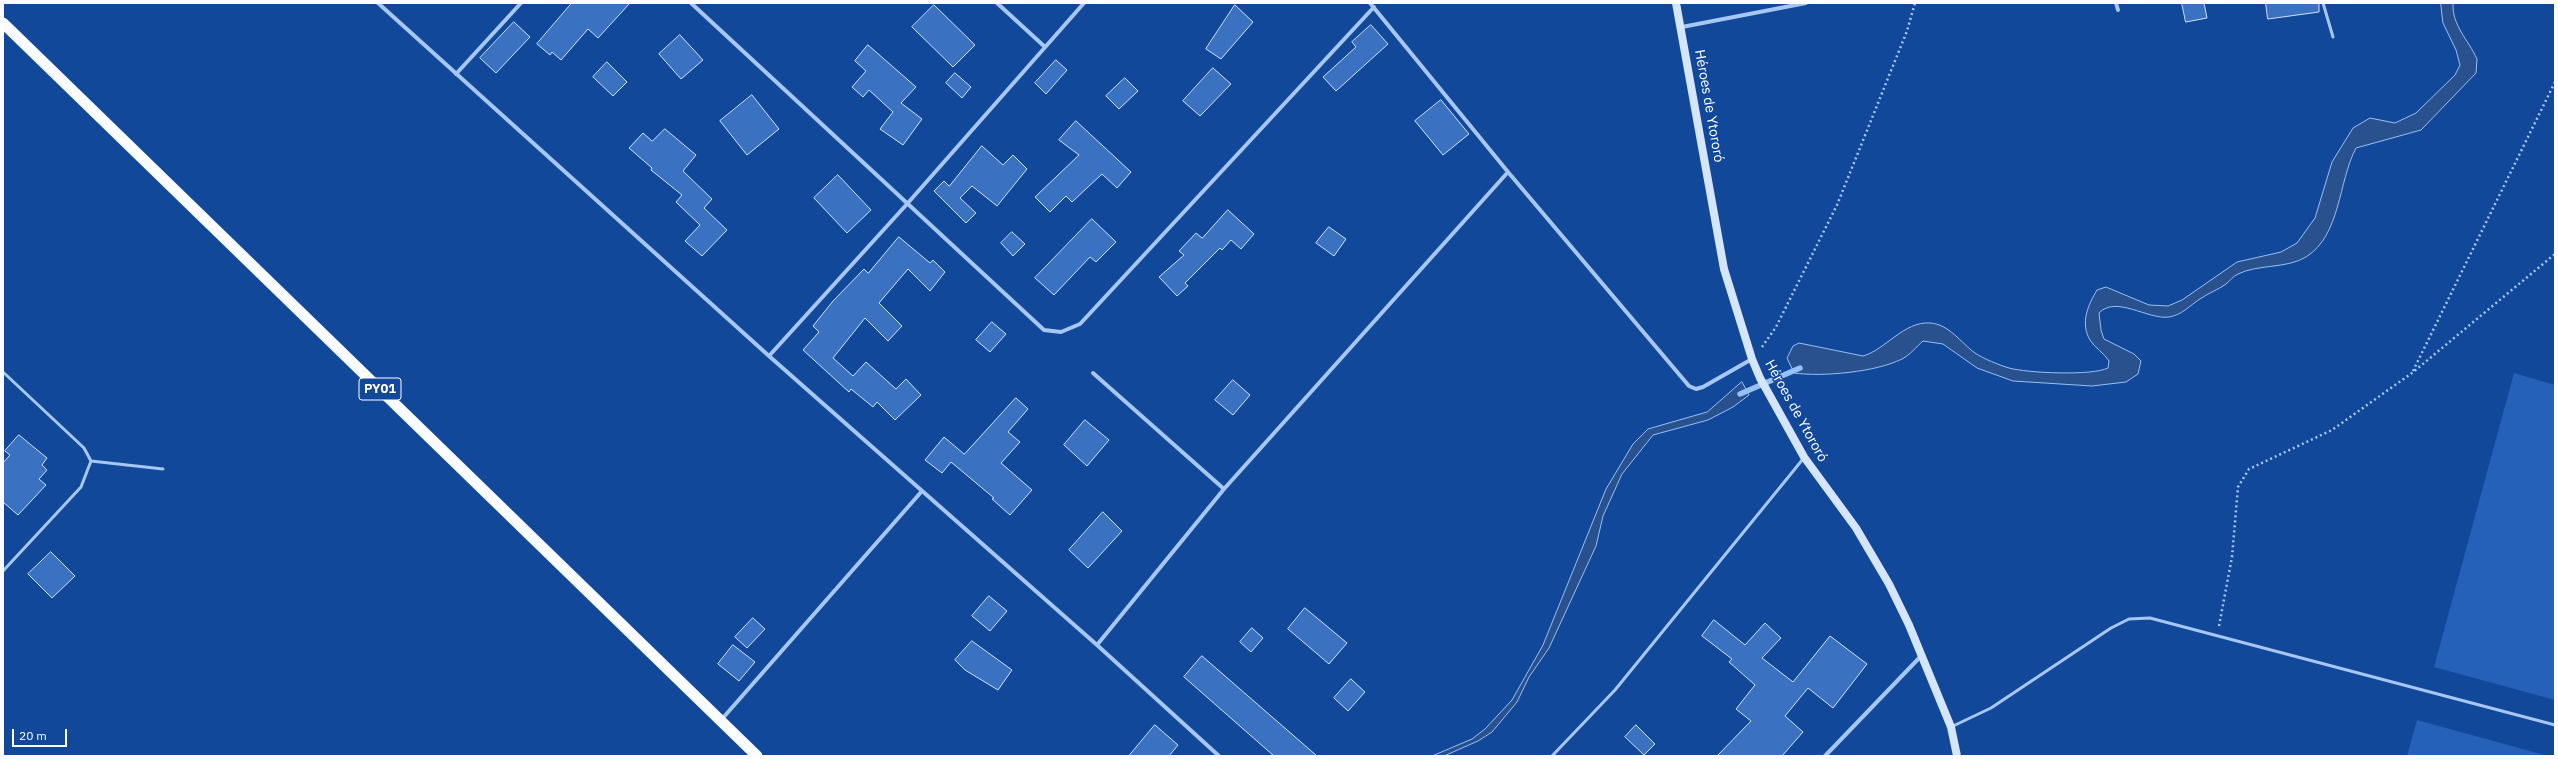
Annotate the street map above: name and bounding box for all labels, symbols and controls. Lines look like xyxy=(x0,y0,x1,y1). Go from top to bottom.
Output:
street label: Héroes de Ytororó xyxy=(1691,48,1727,164)
street label: Héroes de Ytororó xyxy=(1761,357,1831,465)
road number: PY01 xyxy=(359,378,401,400)
scale bar xyxy=(14,721,69,747)
text: 20 m xyxy=(19,728,47,743)

